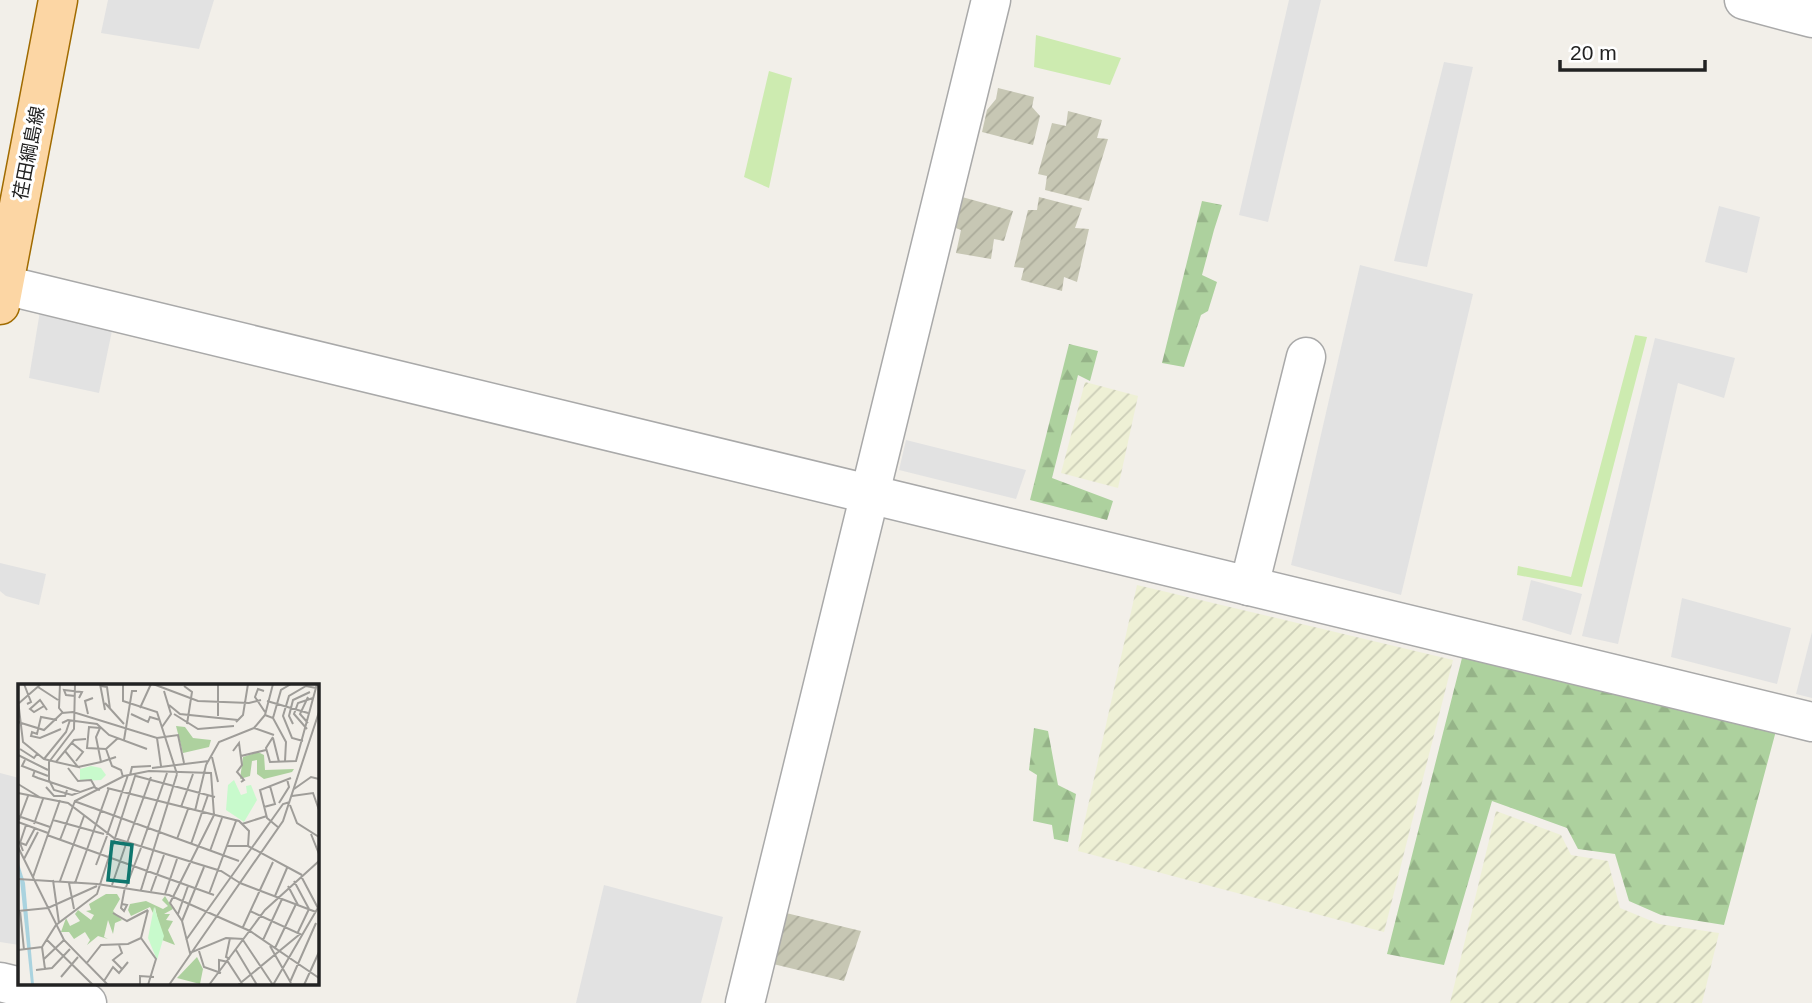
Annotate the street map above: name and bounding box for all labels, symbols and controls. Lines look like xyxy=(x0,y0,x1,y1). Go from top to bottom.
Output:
scale bar xyxy=(1560,28,1705,72)
text: 20 m xyxy=(1570,41,1617,64)
street label: 荏田綱島線 xyxy=(10,104,48,202)
inset map xyxy=(18,684,318,986)

